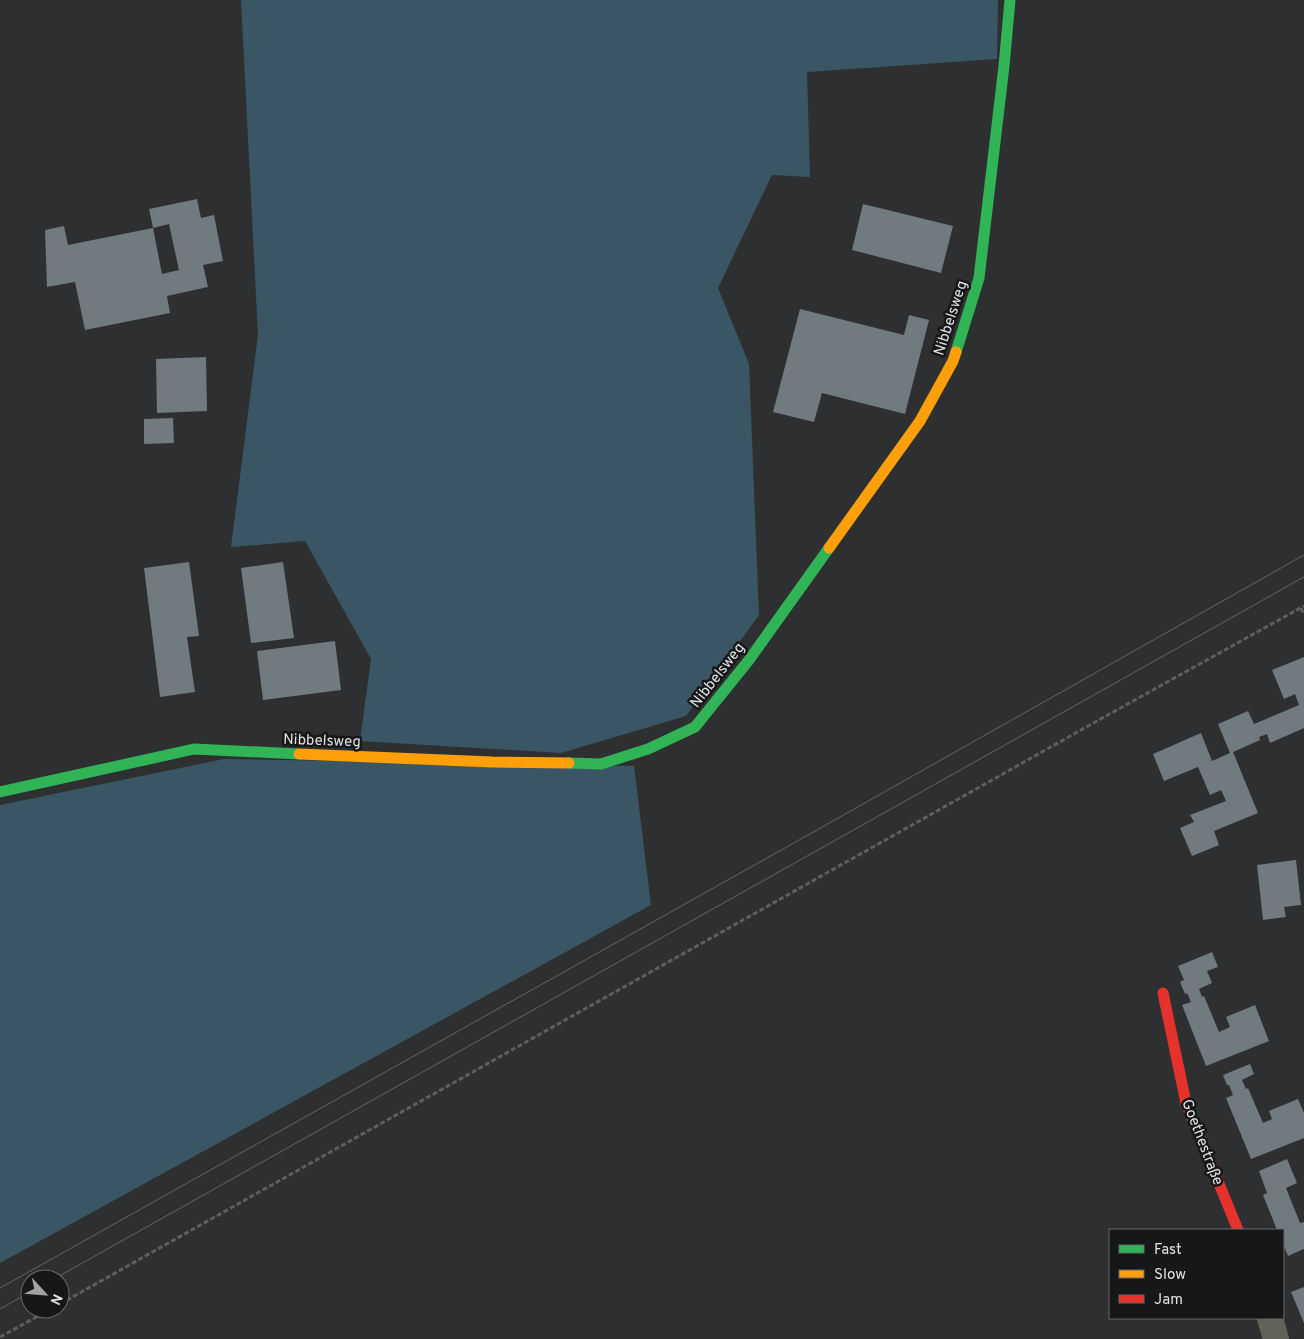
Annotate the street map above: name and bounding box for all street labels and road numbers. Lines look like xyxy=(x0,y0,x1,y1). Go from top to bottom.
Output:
street label: Nibbelsweg xyxy=(930,279,972,358)
street label: Nibbelsweg xyxy=(687,639,750,712)
street label: Nibbelsweg xyxy=(283,731,361,752)
street label: Goethestraße xyxy=(1177,1097,1227,1188)

